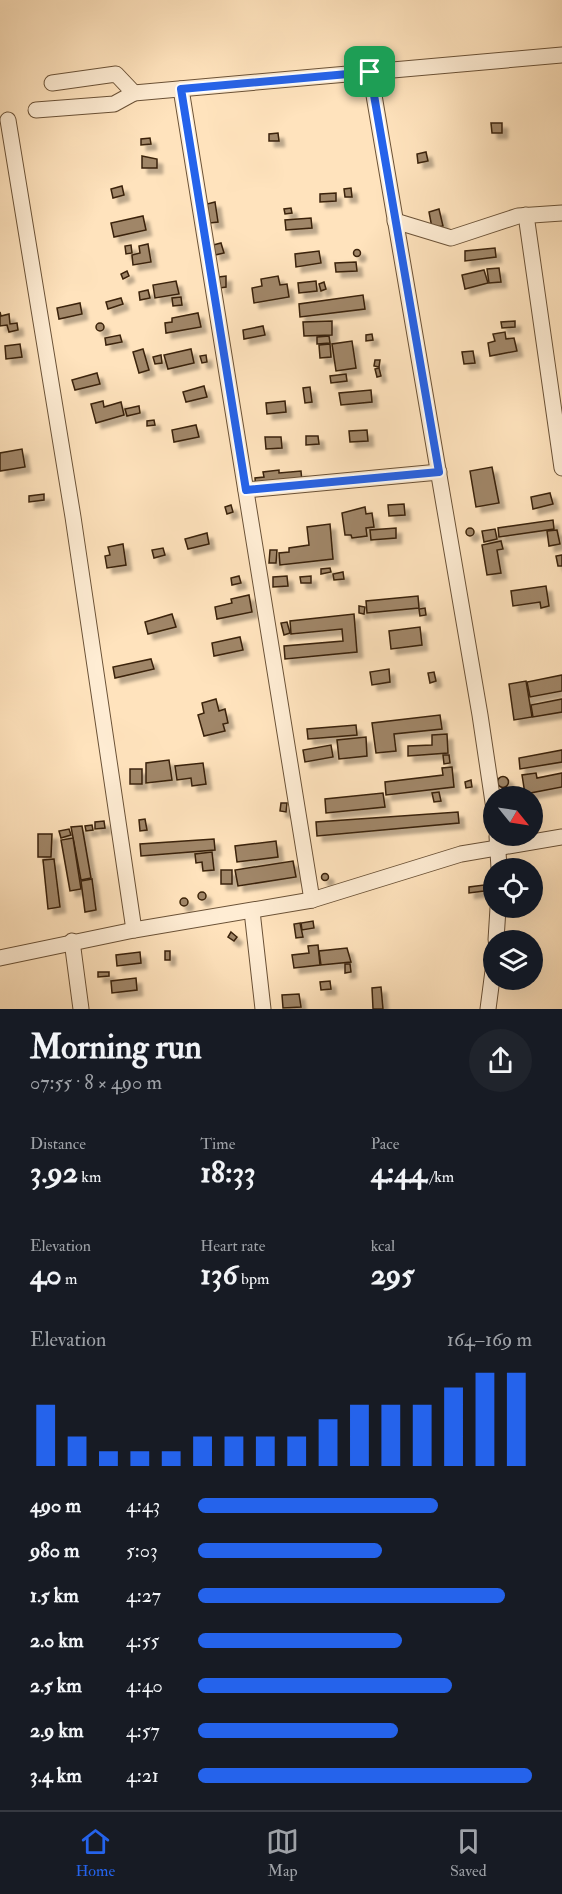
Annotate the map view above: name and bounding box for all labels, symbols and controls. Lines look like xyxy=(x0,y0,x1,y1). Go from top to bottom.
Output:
pin xyxy=(344,46,395,97)
icon: arrive xyxy=(353,55,386,88)
north arrow xyxy=(483,786,543,846)
map controls xyxy=(483,786,543,990)
button: locate xyxy=(483,858,543,918)
button: layers xyxy=(483,930,543,990)
text: Morning run xyxy=(30,1027,202,1068)
button: share xyxy=(469,1029,532,1092)
text: 07:55 · 8 × 490 m xyxy=(30,1070,162,1095)
text: Distance xyxy=(30,1134,86,1154)
text: Time xyxy=(200,1134,235,1154)
text: Pace xyxy=(371,1134,399,1154)
text: 3.92 xyxy=(30,1154,78,1191)
text: 18:33 xyxy=(200,1154,256,1191)
text: 4:44 xyxy=(371,1154,427,1191)
text: km xyxy=(78,1167,101,1187)
text: /km xyxy=(427,1167,454,1187)
text: Elevation xyxy=(30,1236,91,1256)
text: Heart rate xyxy=(200,1236,265,1256)
text: kcal xyxy=(371,1236,395,1256)
text: 40 xyxy=(30,1256,62,1293)
text: 136 xyxy=(200,1256,238,1293)
text: 295 xyxy=(371,1256,414,1293)
text: m xyxy=(62,1269,77,1289)
text: bpm xyxy=(238,1269,269,1289)
text: Elevation xyxy=(30,1327,106,1352)
text: 164–169 m xyxy=(447,1327,532,1352)
text: 490 m xyxy=(30,1493,81,1518)
text: 4:43 xyxy=(126,1493,160,1518)
text: 980 m xyxy=(30,1538,80,1563)
text: 5:03 xyxy=(126,1538,158,1563)
text: 1.5 km xyxy=(30,1583,79,1608)
text: 4:27 xyxy=(126,1583,161,1608)
text: 2.0 km xyxy=(30,1628,84,1653)
text: 4:55 xyxy=(126,1628,159,1653)
text: 2.5 km xyxy=(30,1673,82,1698)
text: 4:40 xyxy=(126,1673,163,1698)
text: 2.9 km xyxy=(30,1718,84,1743)
text: 4:57 xyxy=(126,1718,160,1743)
text: 3.4 km xyxy=(30,1763,82,1788)
text: 4:21 xyxy=(126,1763,159,1788)
tab: Home xyxy=(75,1825,115,1881)
tab: Map xyxy=(266,1825,299,1881)
tab: Saved xyxy=(450,1825,487,1881)

